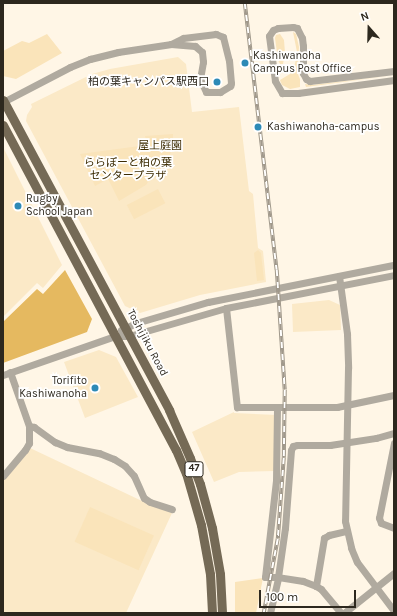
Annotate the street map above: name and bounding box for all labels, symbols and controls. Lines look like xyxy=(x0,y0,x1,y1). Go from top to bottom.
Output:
north arrow xyxy=(349,8,389,48)
text: N xyxy=(359,9,371,24)
place label: Kashiwanoha Campus Post Office xyxy=(253,50,351,76)
marker: Kashiwanoha Campus Post Office xyxy=(240,58,250,68)
place label: 柏の葉キャンパス駅西口 xyxy=(88,75,209,89)
marker: 柏の葉キャンパス駅西口 xyxy=(212,77,222,87)
place label: Kashiwanoha-campus xyxy=(267,120,380,134)
marker: Kashiwanoha-campus xyxy=(252,121,264,133)
park label: 屋上庭園 xyxy=(138,139,182,153)
park label: ららぽーと柏の葉 センタープラザ xyxy=(84,157,172,183)
place label: Rugby School Japan xyxy=(26,193,92,219)
marker: Rugby School Japan xyxy=(13,201,23,211)
street label: Toshijiku Road xyxy=(124,307,170,379)
place label: Torifito Kashiwanoha xyxy=(19,375,87,401)
marker: Torifito Kashiwanoha xyxy=(90,383,100,393)
road number: 47 xyxy=(184,461,204,477)
scale bar xyxy=(261,582,358,608)
text: 100 m xyxy=(266,590,298,604)

